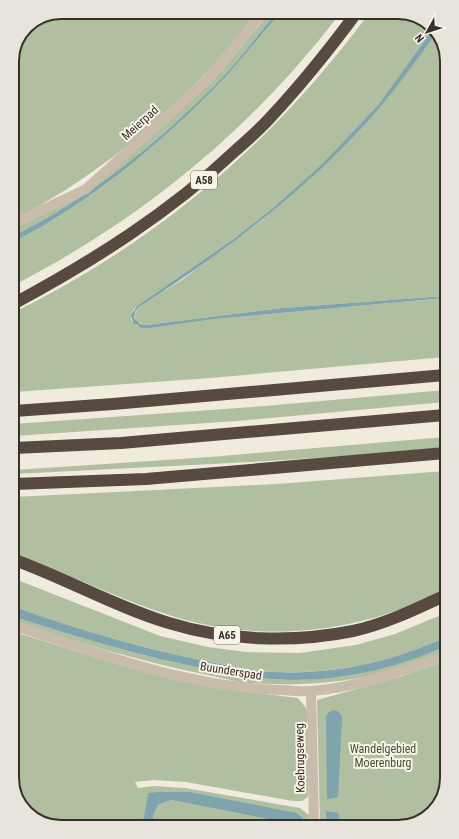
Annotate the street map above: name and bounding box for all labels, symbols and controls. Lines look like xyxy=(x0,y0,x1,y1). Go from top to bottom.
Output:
north arrow xyxy=(407,12,447,52)
text: N xyxy=(412,31,427,45)
street label: Meierpad xyxy=(119,103,161,143)
road number: A58 xyxy=(191,171,217,189)
road number: A65 xyxy=(214,626,240,644)
street label: Buunderspad xyxy=(199,659,263,683)
street label: Koebrugseweg xyxy=(292,723,308,793)
park label: Wandelgebied Moerenburg xyxy=(350,742,416,770)

